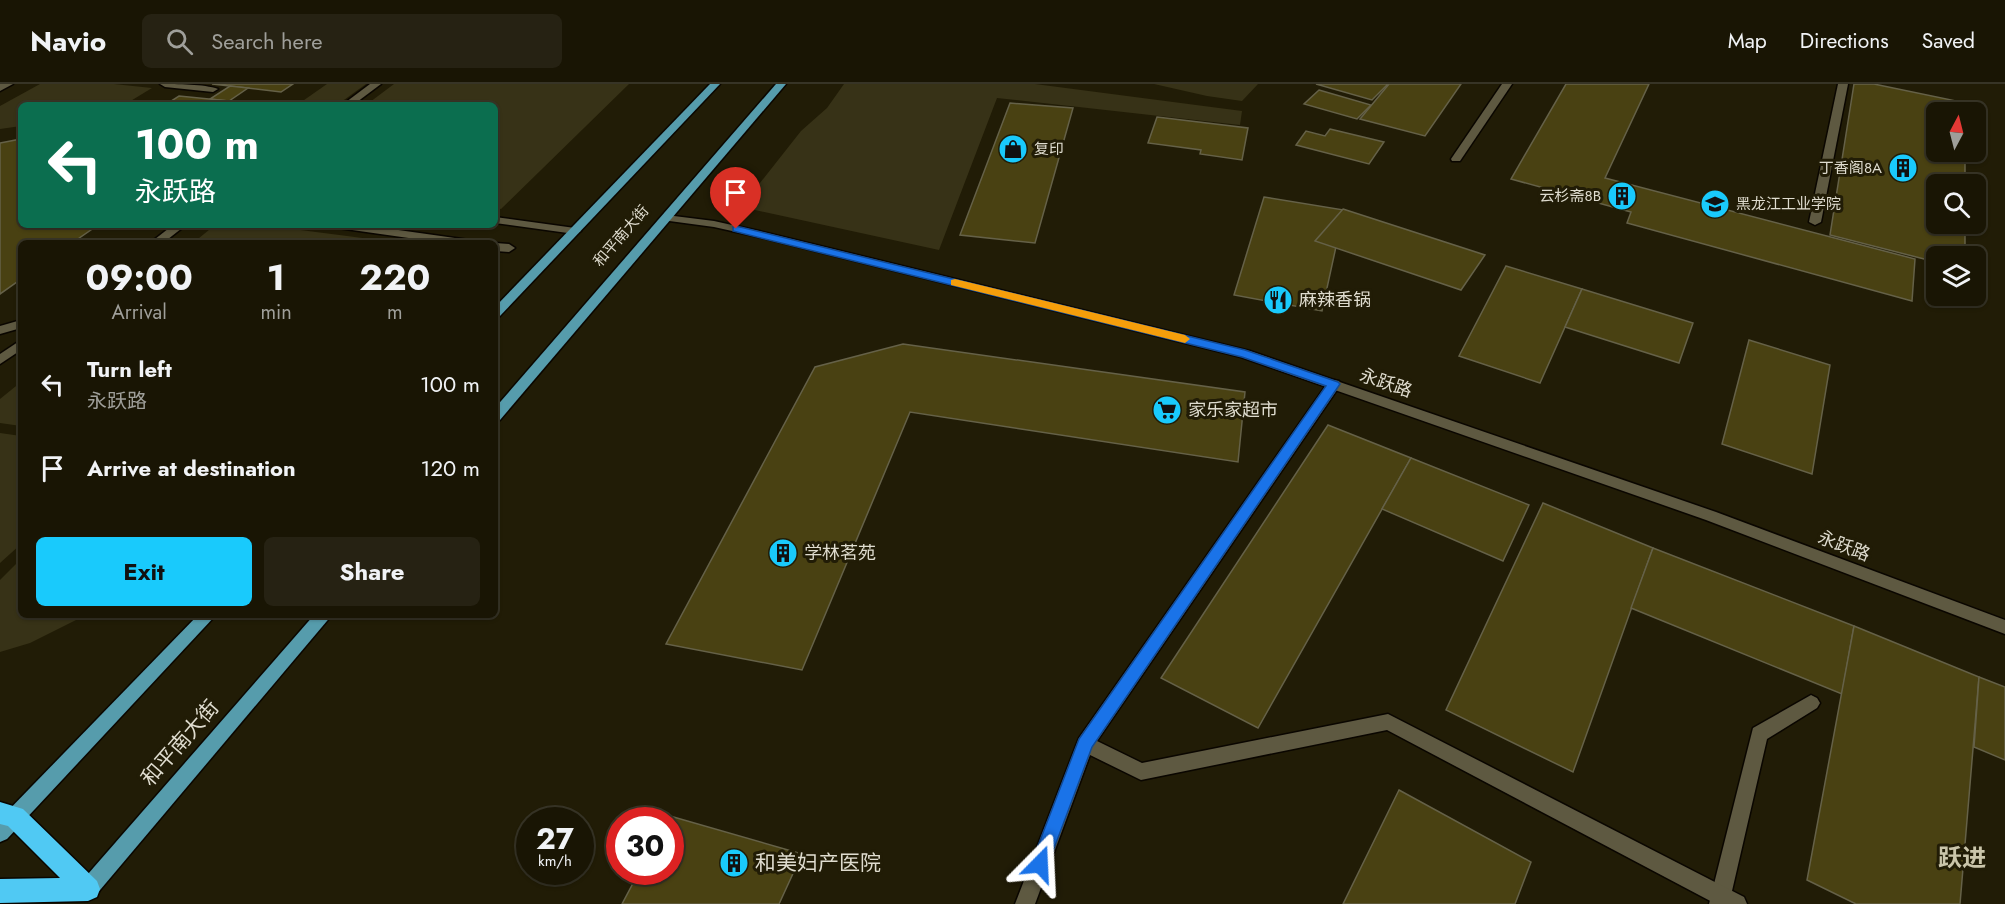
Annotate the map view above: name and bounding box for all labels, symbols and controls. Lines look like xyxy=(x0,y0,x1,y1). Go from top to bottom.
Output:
search box xyxy=(142,14,562,68)
text: Navio xyxy=(30,21,106,62)
icon: search xyxy=(163,25,196,58)
text: Search here xyxy=(211,25,322,57)
text: Map xyxy=(1728,26,1767,56)
text: Directions xyxy=(1800,26,1889,56)
text: Saved xyxy=(1922,26,1975,56)
north arrow xyxy=(1926,102,1986,162)
map controls xyxy=(1926,102,1986,306)
text: 100 m xyxy=(135,114,259,175)
icon: left xyxy=(36,126,114,204)
shop icon: 复印 xyxy=(997,133,1029,165)
place label: 复印 xyxy=(1034,138,1064,160)
building icon: 丁香阁8A xyxy=(1887,152,1919,184)
place label: 丁香阁8A xyxy=(1819,157,1882,179)
pin xyxy=(710,167,761,229)
text: 永跃路 xyxy=(135,172,216,211)
button: search xyxy=(1926,174,1986,234)
icon: arrive xyxy=(719,176,752,209)
building icon: 云杉斋8B xyxy=(1606,180,1638,212)
place label: 云杉斋8B xyxy=(1539,185,1601,207)
school or university icon: 黑龙江工业学院 xyxy=(1699,188,1731,220)
place label: 黑龙江工业学院 xyxy=(1736,193,1841,215)
street label: 和平南大街 xyxy=(588,200,654,272)
button: layers xyxy=(1926,246,1986,306)
text: 09:00 xyxy=(86,251,193,303)
text: 1 xyxy=(267,251,285,303)
text: 220 xyxy=(359,251,430,303)
restaurant icon: 麻辣香锅 xyxy=(1262,284,1294,316)
place label: 麻辣香锅 xyxy=(1299,287,1371,313)
text: Arrival xyxy=(112,298,167,327)
text: min xyxy=(260,298,292,327)
text: m xyxy=(387,298,403,327)
text: Turn left xyxy=(87,353,172,385)
street label: 永跃路 xyxy=(1356,362,1416,404)
icon: left xyxy=(36,368,69,401)
text: 100 m xyxy=(420,368,480,400)
text: 永跃路 xyxy=(87,387,147,416)
supermarket icon: 家乐家超市 xyxy=(1151,394,1183,426)
place label: 家乐家超市 xyxy=(1188,397,1278,423)
icon: arrive xyxy=(36,452,69,485)
text: Arrive at destination xyxy=(87,452,296,484)
text: 120 m xyxy=(421,452,480,484)
street label: 永跃路 xyxy=(1814,524,1874,568)
button: Exit xyxy=(36,537,252,606)
button: Share xyxy=(264,537,480,606)
building icon: 学林茗苑 xyxy=(767,537,799,569)
place label: 学林茗苑 xyxy=(804,540,876,566)
street label: 和平南大街 xyxy=(134,694,226,792)
speed limit sign: 30 xyxy=(606,807,684,885)
text: 27 xyxy=(536,817,574,860)
position arrow xyxy=(1008,832,1072,896)
district label: 跃进 xyxy=(1938,840,1986,875)
building icon: 和美妇产医院 xyxy=(718,847,750,879)
place label: 和美妇产医院 xyxy=(755,848,881,878)
text: km/h xyxy=(538,850,572,872)

